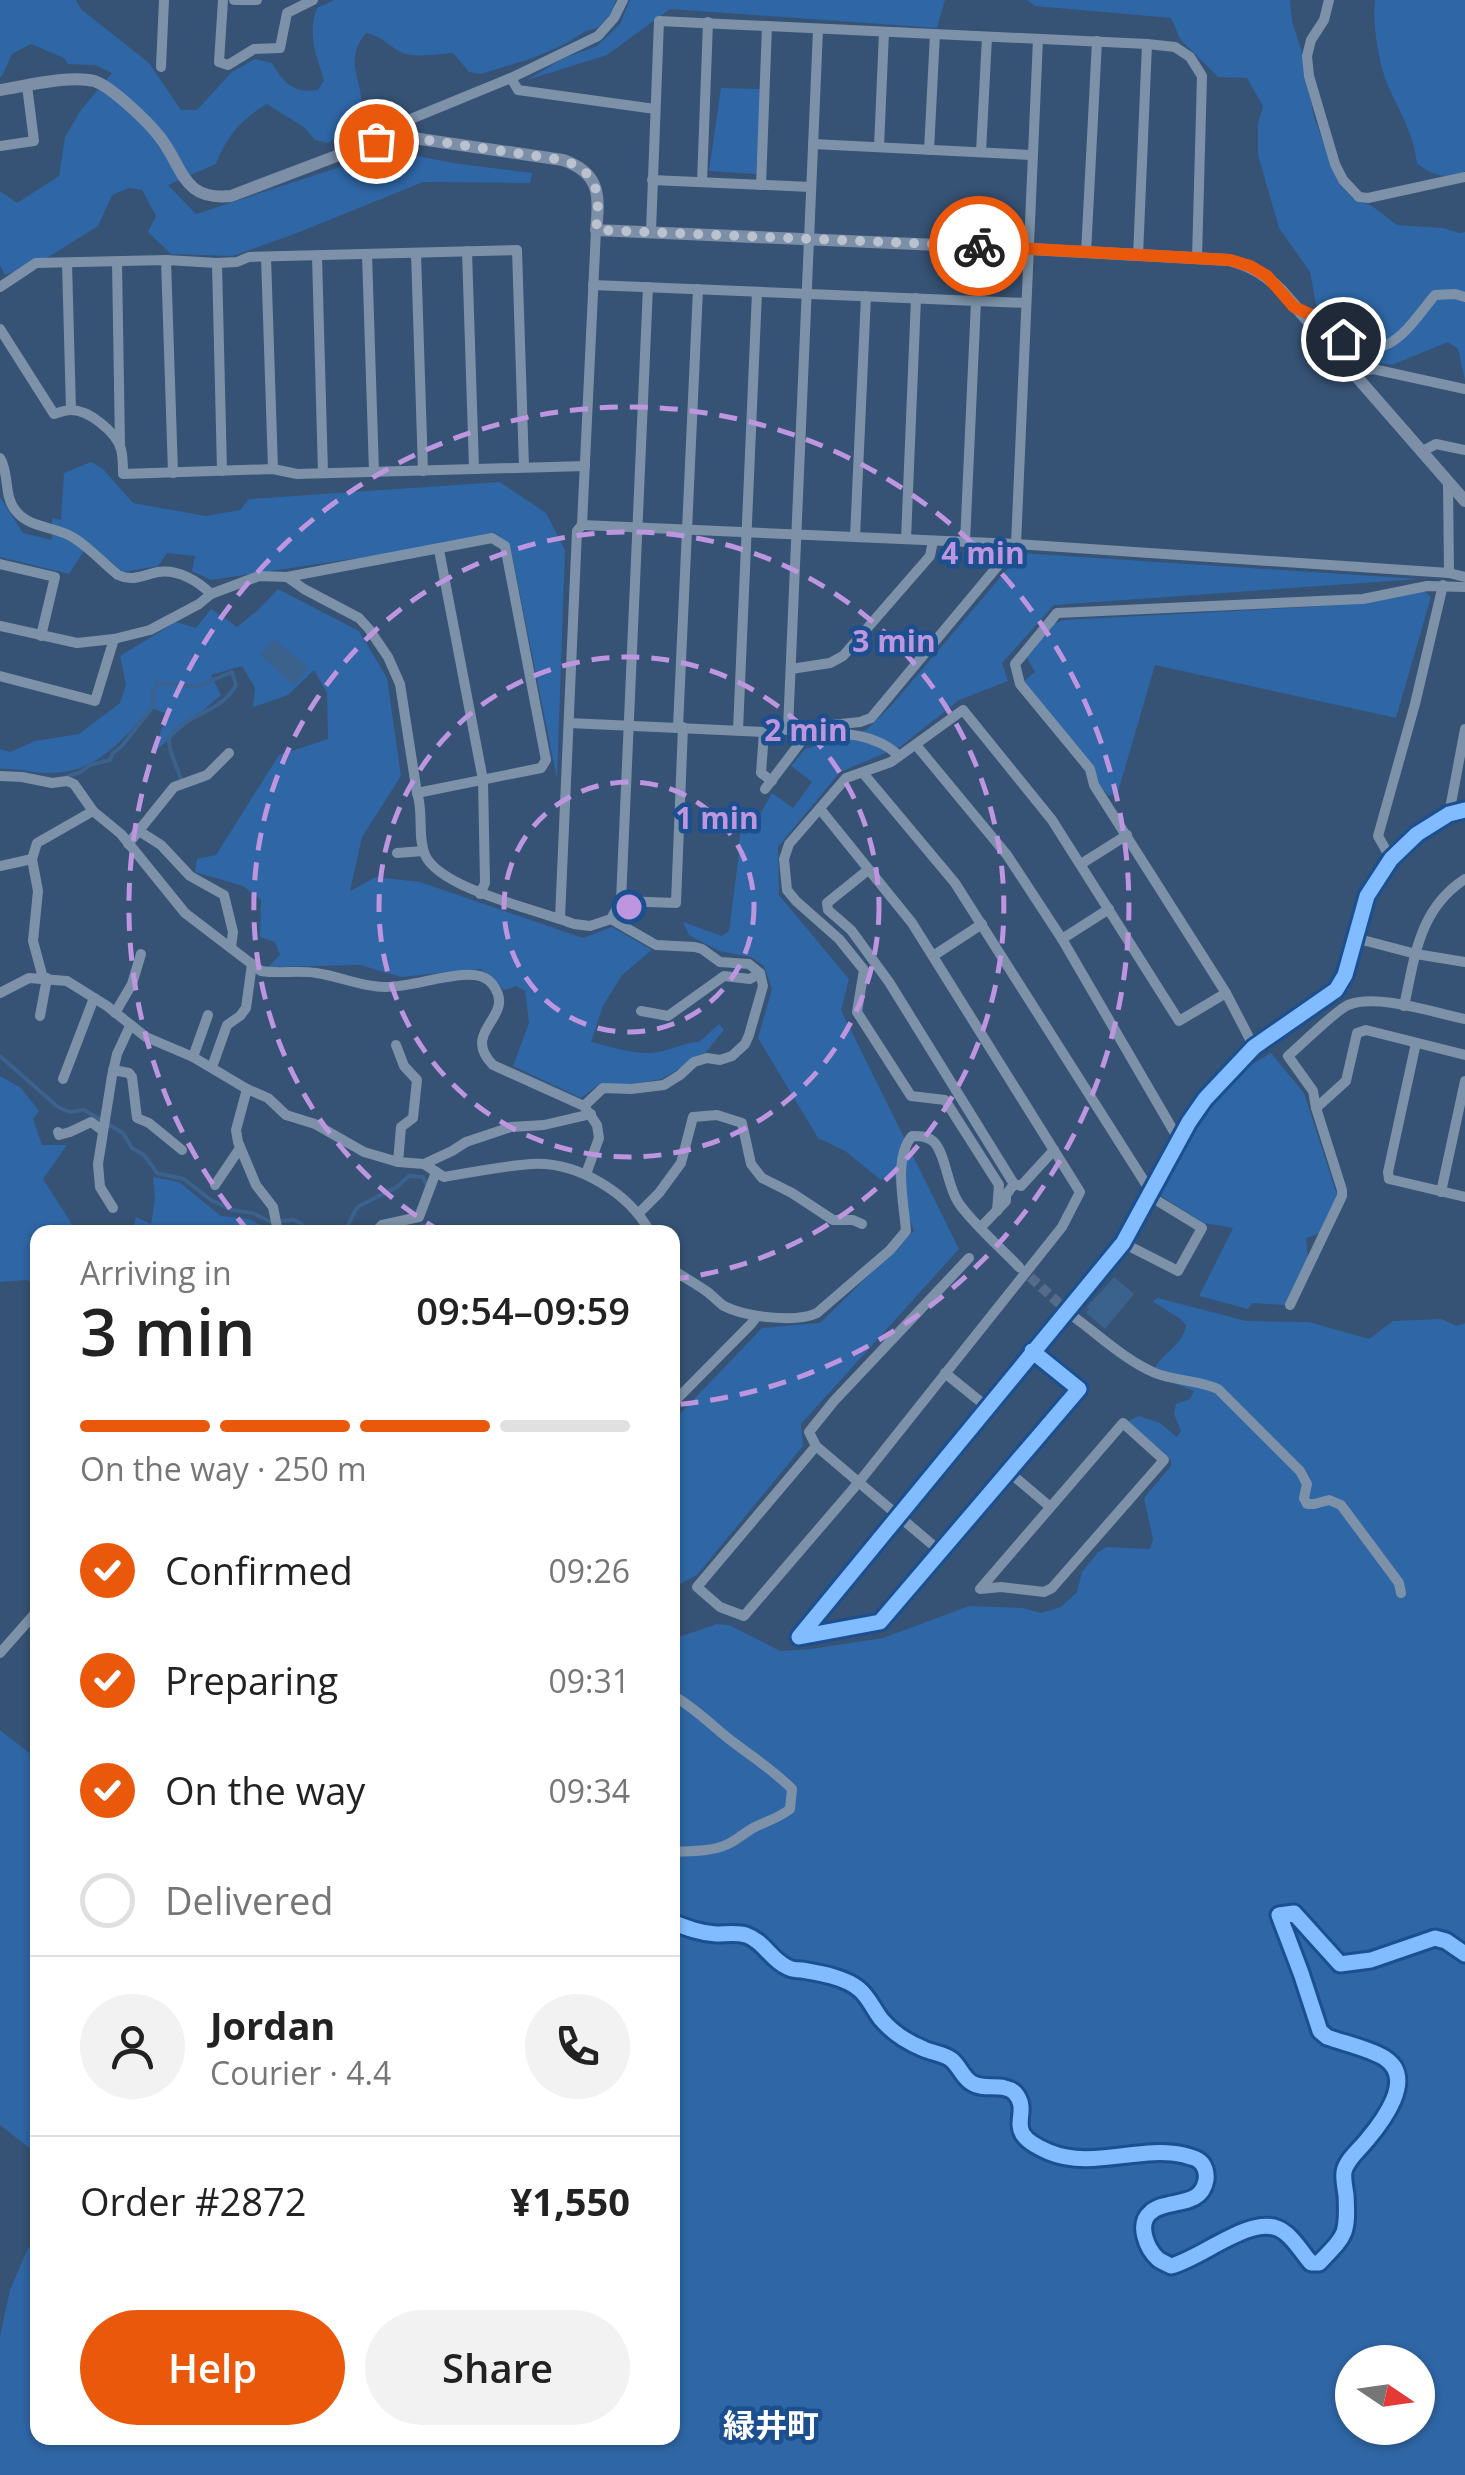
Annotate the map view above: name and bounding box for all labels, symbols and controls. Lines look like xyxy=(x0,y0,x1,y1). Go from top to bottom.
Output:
pin xyxy=(334,99,419,184)
icon: bag xyxy=(349,114,404,169)
courier xyxy=(929,196,1029,296)
icon: bike xyxy=(952,219,1007,274)
pin xyxy=(1301,297,1386,382)
icon: home xyxy=(1316,312,1371,367)
text: 4 min xyxy=(941,532,1025,573)
text: 3 min xyxy=(852,620,936,661)
text: 2 min xyxy=(764,709,848,750)
text: 1 min xyxy=(675,797,759,838)
centre of rings xyxy=(611,889,647,925)
text: Arriving in xyxy=(80,1251,232,1294)
text: 09:54–09:59 xyxy=(416,1284,630,1336)
text: 3 min xyxy=(80,1287,255,1375)
text: On the way · 250 m xyxy=(80,1447,367,1490)
icon: check xyxy=(80,1543,135,1598)
text: Confirmed xyxy=(165,1544,353,1596)
text: 09:26 xyxy=(548,1549,630,1592)
icon: check xyxy=(80,1653,135,1708)
text: Preparing xyxy=(165,1654,338,1706)
text: 09:31 xyxy=(548,1659,630,1702)
icon: check xyxy=(80,1763,135,1818)
text: On the way xyxy=(165,1764,365,1816)
text: 09:34 xyxy=(548,1769,630,1812)
text: Delivered xyxy=(165,1874,334,1926)
button: person xyxy=(80,1994,185,2099)
button: phone xyxy=(525,1994,630,2099)
text: Jordan xyxy=(210,1999,335,2051)
text: Courier · 4.4 xyxy=(210,2051,391,2094)
text: Order #2872 xyxy=(80,2175,307,2227)
text: ¥1,550 xyxy=(511,2175,630,2227)
button: Help xyxy=(80,2310,345,2425)
button: Share xyxy=(365,2310,630,2425)
north arrow xyxy=(1335,2345,1435,2445)
map controls xyxy=(1335,2345,1435,2445)
district label: 緑井町 xyxy=(723,2403,819,2446)

